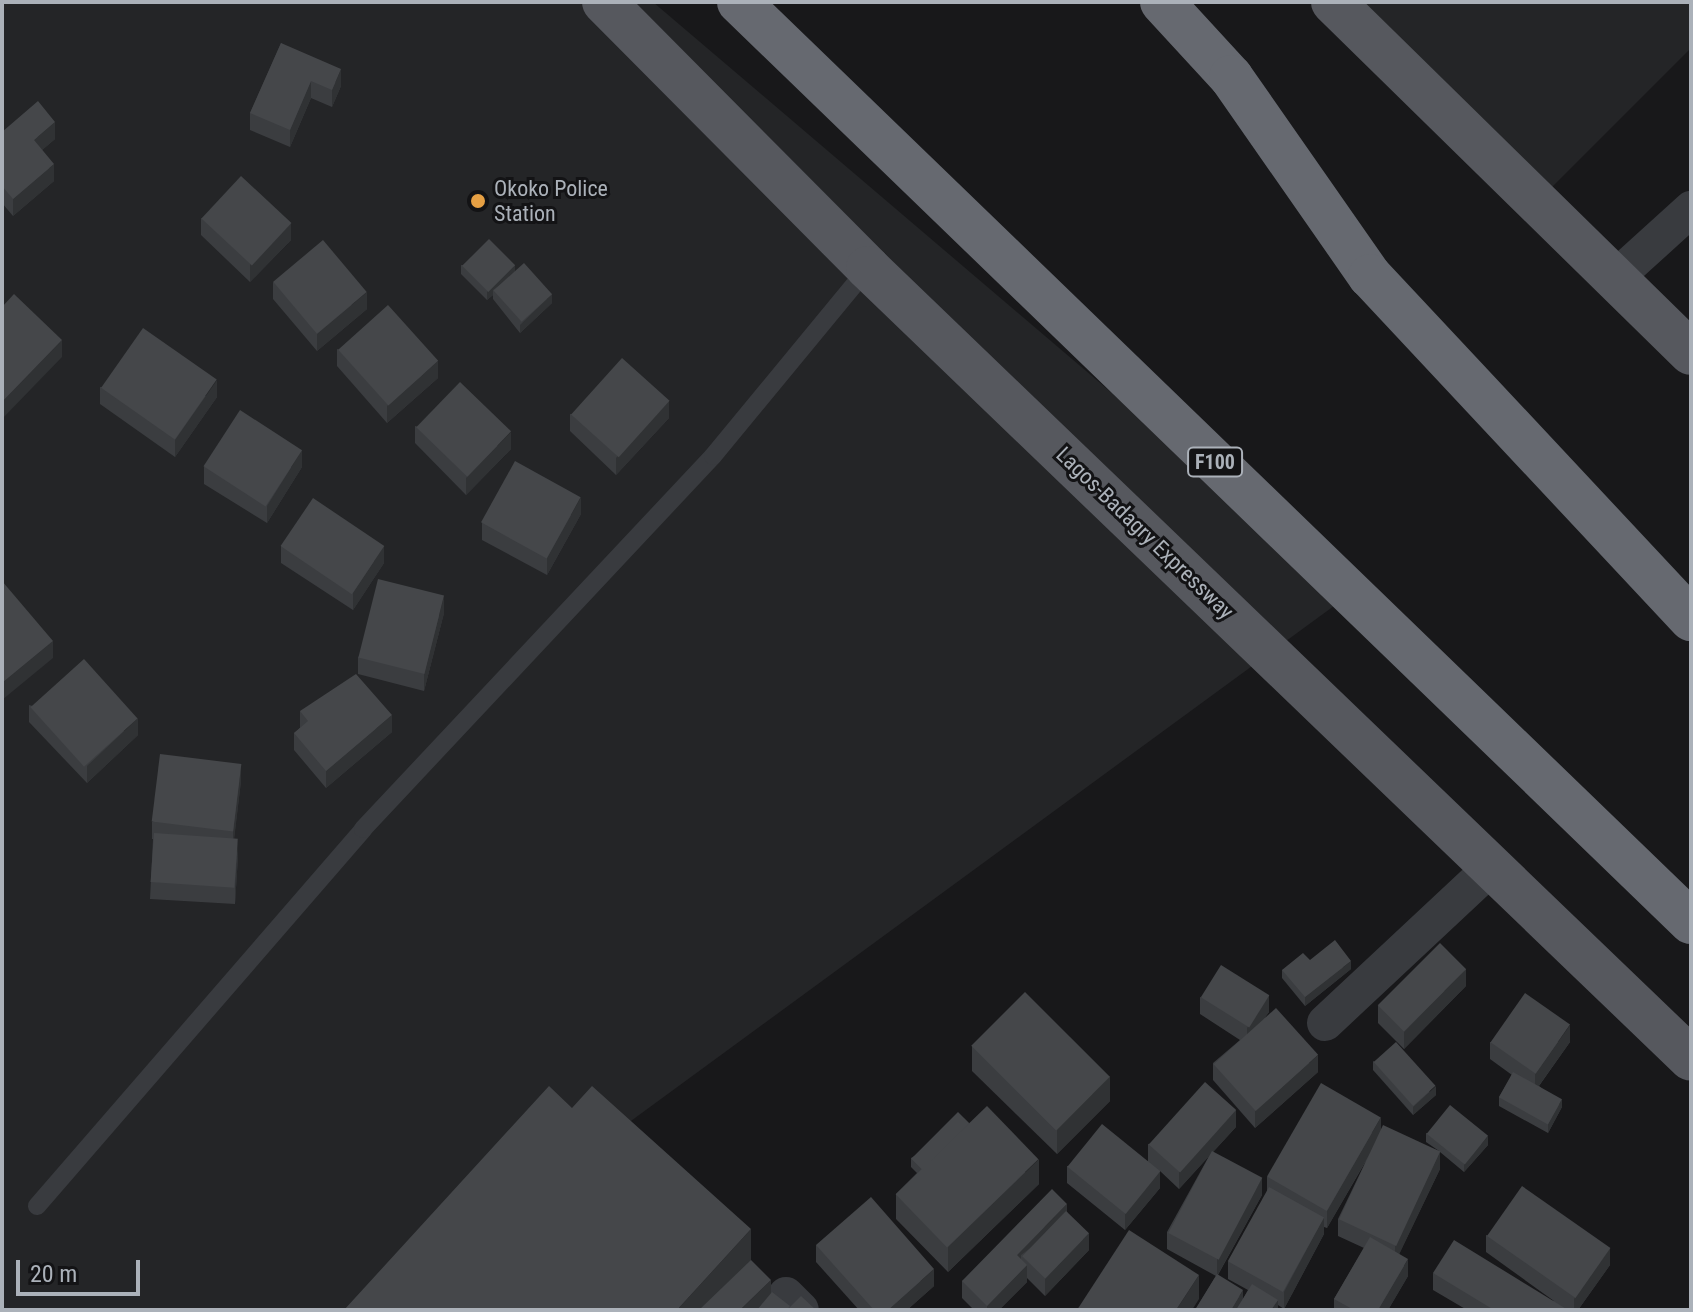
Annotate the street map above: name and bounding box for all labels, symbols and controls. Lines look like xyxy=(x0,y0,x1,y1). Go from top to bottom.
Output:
place label: Okoko Police Station xyxy=(494,175,608,226)
marker: Okoko Police Station xyxy=(469,192,487,210)
street label: Lagos-Badagry Expressway xyxy=(1051,441,1239,625)
road number: F100 xyxy=(1187,446,1243,478)
scale bar xyxy=(20,1244,144,1294)
text: 20 m xyxy=(30,1260,77,1288)

